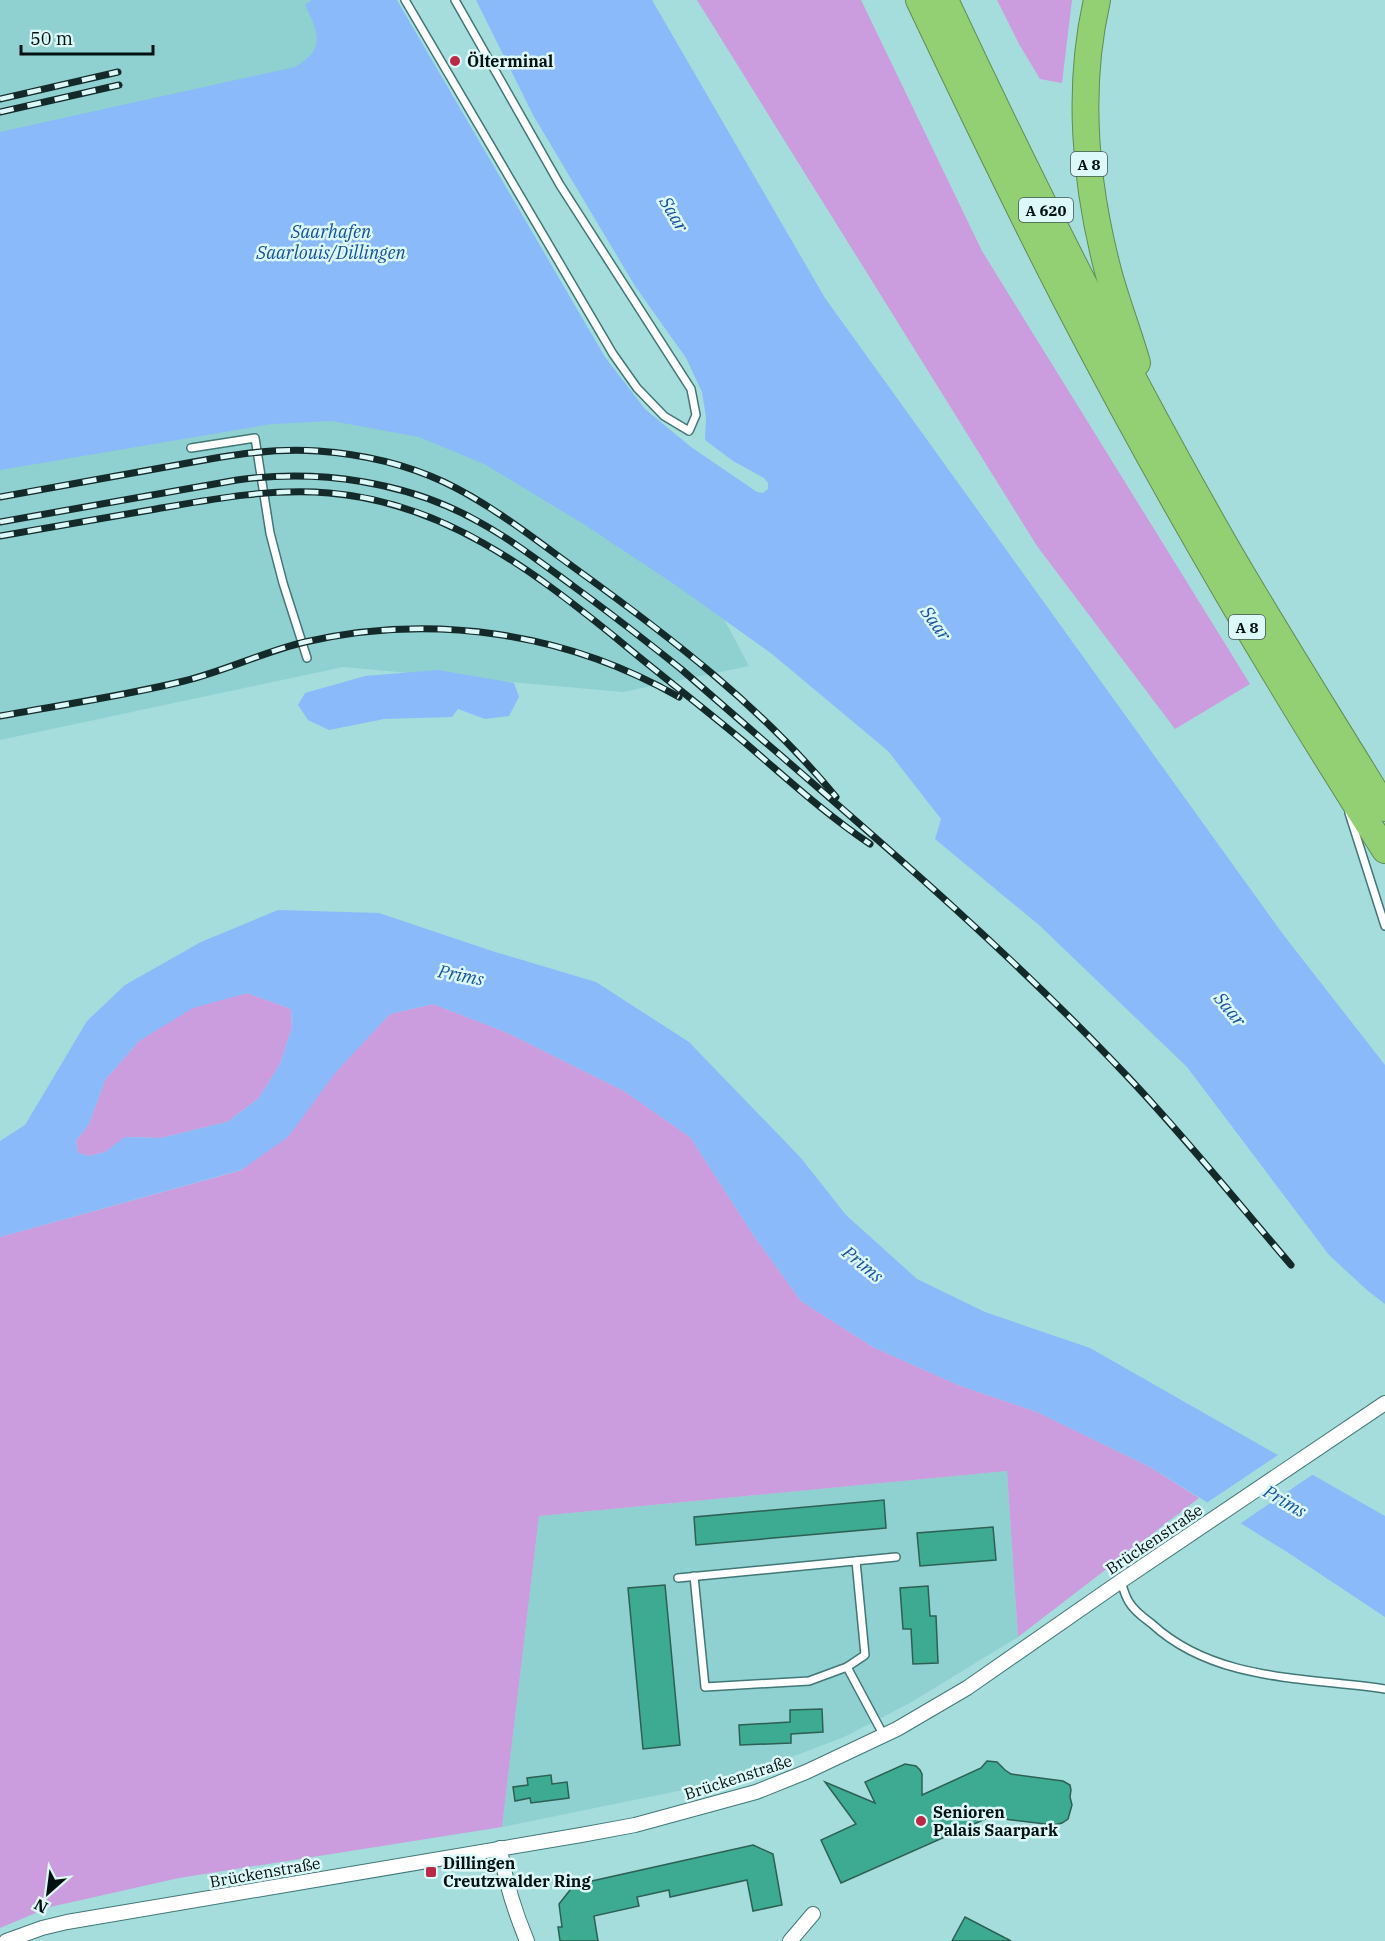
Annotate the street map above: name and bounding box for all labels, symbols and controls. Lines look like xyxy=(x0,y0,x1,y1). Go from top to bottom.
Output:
scale bar xyxy=(21,18,153,56)
text: 50 m xyxy=(30,27,73,50)
place label: Ölterminal xyxy=(467,51,553,71)
marker: Ölterminal xyxy=(448,54,462,68)
road number: A 8 xyxy=(1071,152,1107,176)
water label: Saar xyxy=(654,191,694,237)
road number: A 620 xyxy=(1019,198,1073,222)
water label: Saarhafen Saarlouis/Dillingen xyxy=(255,220,406,264)
water label: Saar xyxy=(915,600,957,646)
road number: A 8 xyxy=(1229,615,1265,639)
water label: Prims xyxy=(435,959,486,991)
water label: Saar xyxy=(1209,987,1252,1032)
water label: Prims xyxy=(837,1240,888,1288)
water label: Prims xyxy=(1259,1479,1311,1523)
street label: Brückenstraße xyxy=(1102,1499,1206,1579)
street label: Brückenstraße xyxy=(682,1750,794,1804)
place label: Senioren Palais Saarpark xyxy=(933,1802,1058,1840)
marker: Senioren Palais Saarpark xyxy=(914,1814,928,1828)
street label: Brückenstraße xyxy=(208,1852,322,1892)
place label: Dillingen Creutzwalder Ring xyxy=(443,1853,591,1891)
north arrow xyxy=(18,1863,78,1923)
marker: Dillingen Creutzwalder Ring xyxy=(424,1865,438,1879)
text: N xyxy=(31,1894,51,1918)

